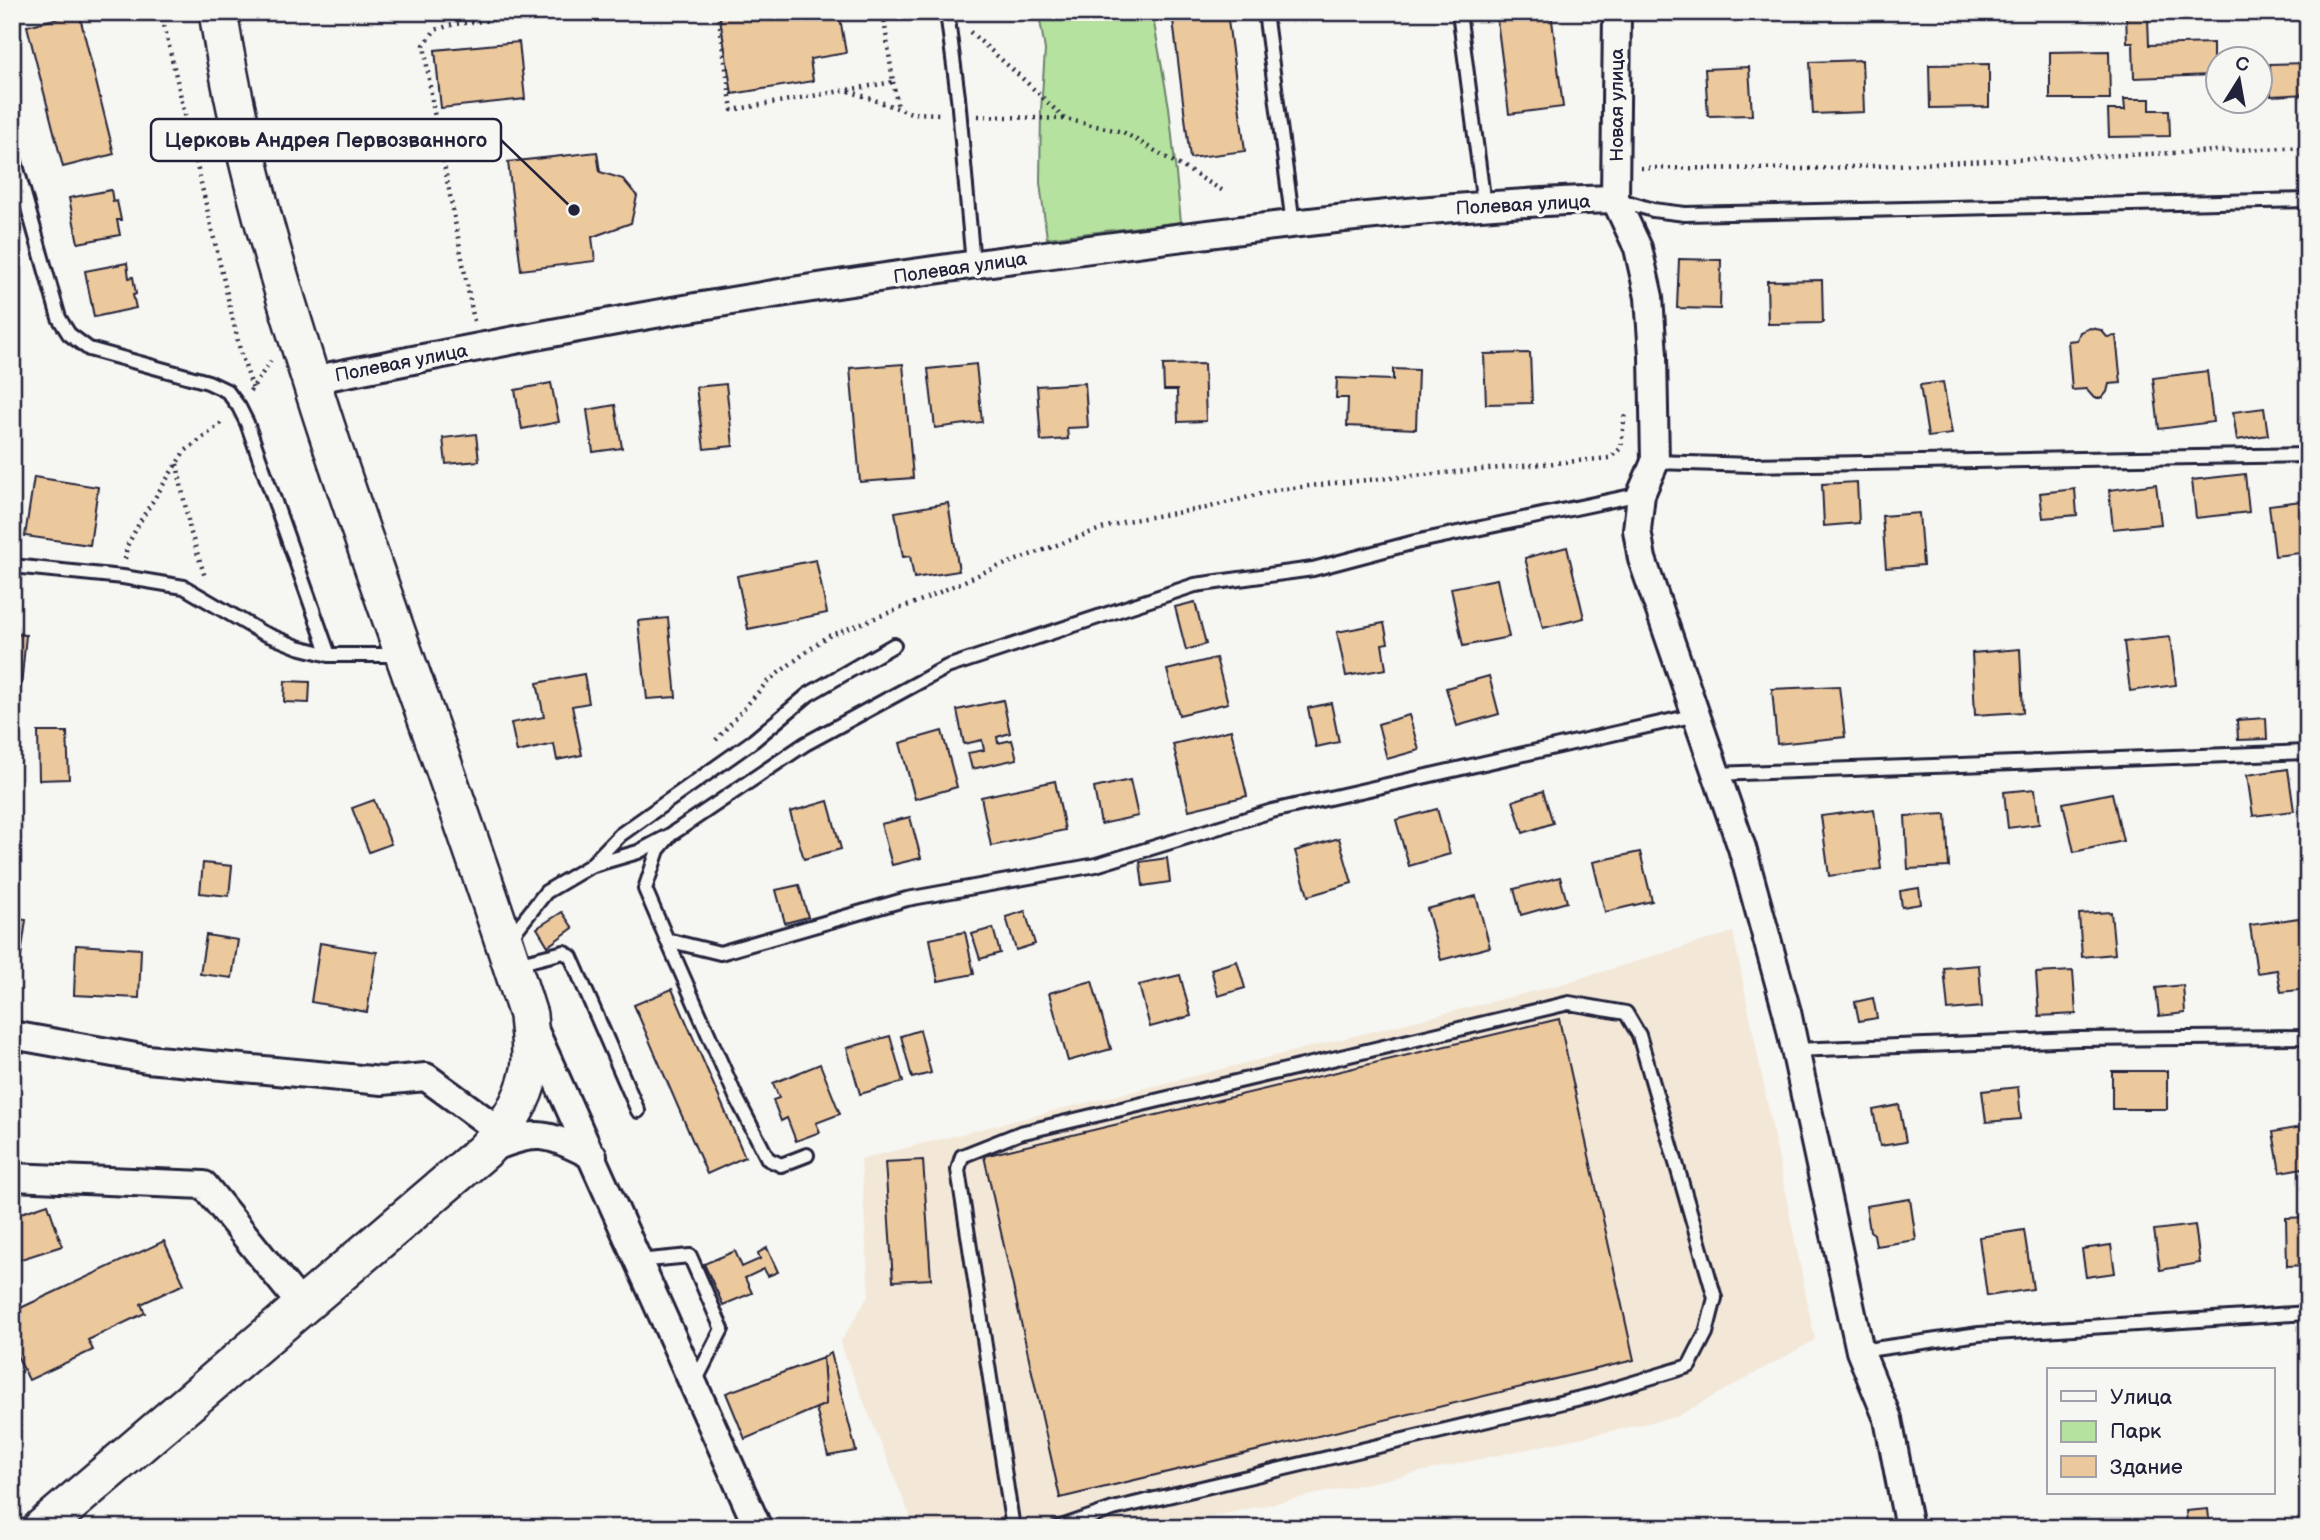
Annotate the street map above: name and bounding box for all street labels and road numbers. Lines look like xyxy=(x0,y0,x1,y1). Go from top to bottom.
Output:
street label: Новая улица xyxy=(1606,48,1629,162)
street label: Полевая улица xyxy=(1455,190,1591,221)
street label: Полевая улица xyxy=(892,248,1029,289)
street label: Полевая улица xyxy=(333,339,470,388)

